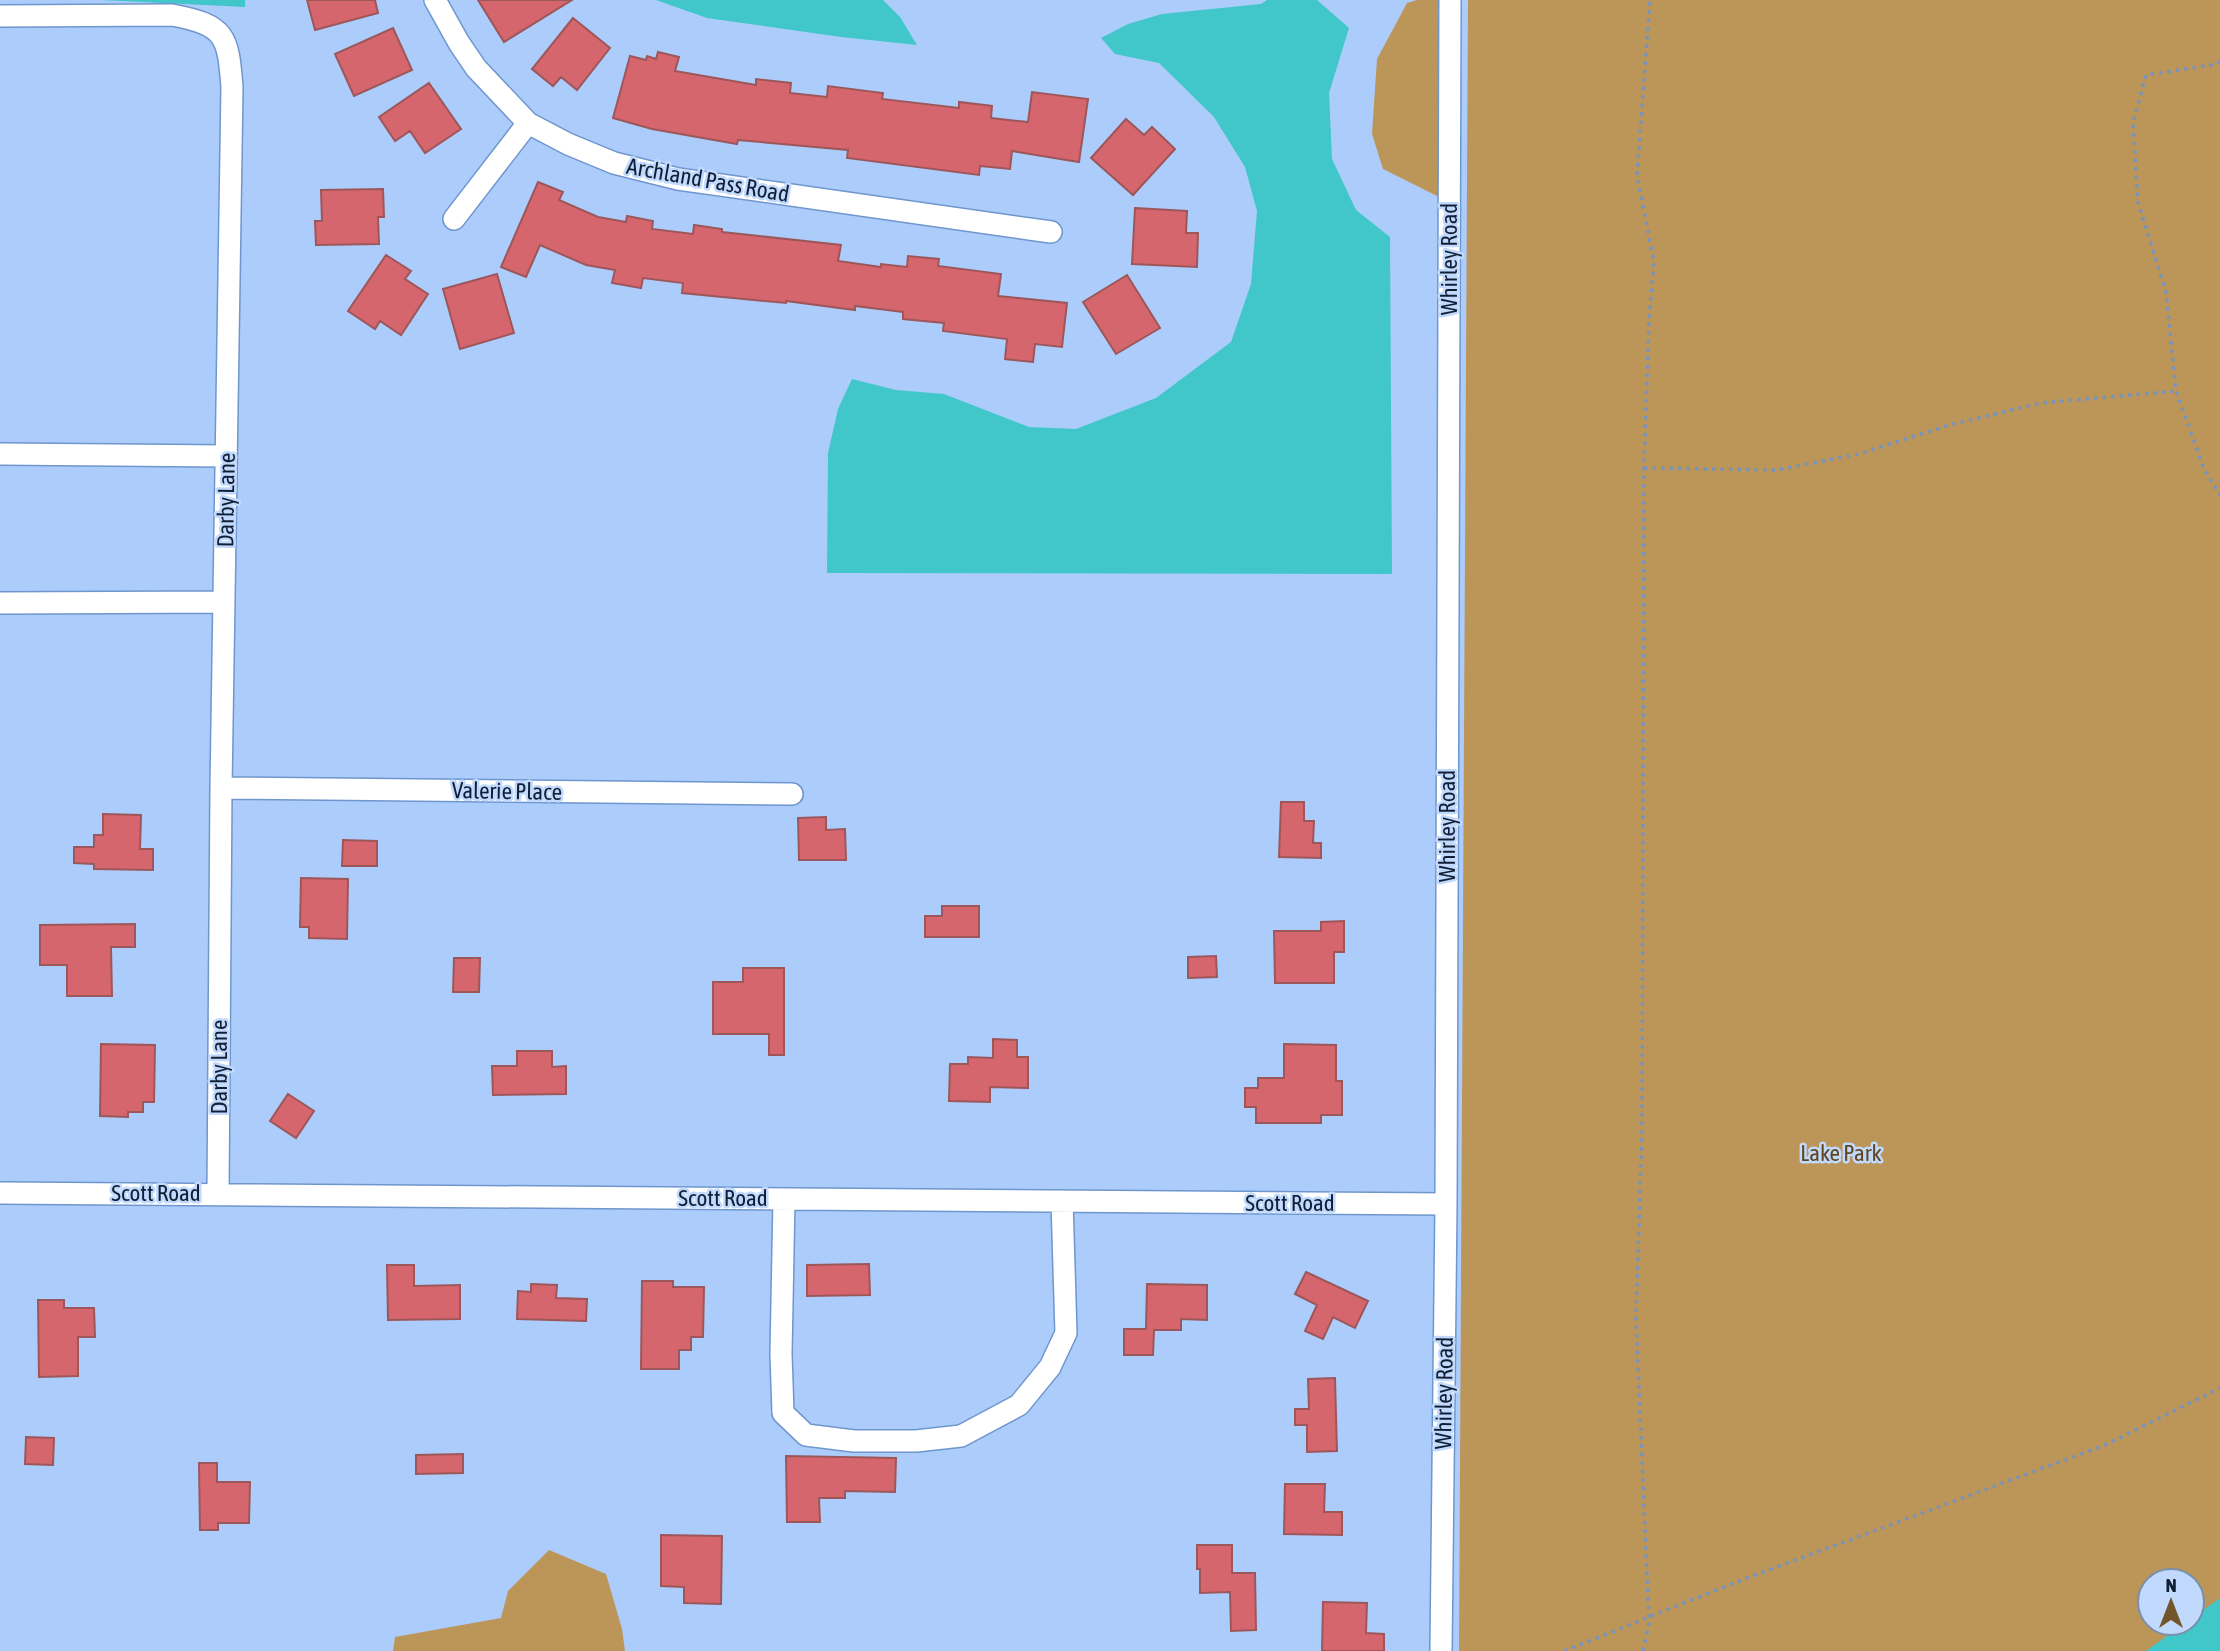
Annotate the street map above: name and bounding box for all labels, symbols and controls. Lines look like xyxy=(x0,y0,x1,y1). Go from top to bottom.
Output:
street label: Archland Pass Road xyxy=(625,153,791,207)
street label: Whirley Road xyxy=(1436,203,1462,315)
street label: Darby Lane xyxy=(212,452,240,548)
street label: Whirley Road xyxy=(1434,770,1460,882)
street label: Valerie Place xyxy=(452,777,562,805)
street label: Darby Lane xyxy=(206,1020,232,1114)
park label: Lake Park xyxy=(1800,1140,1882,1166)
street label: Scott Road xyxy=(111,1180,201,1206)
street label: Scott Road xyxy=(678,1185,768,1211)
street label: Scott Road xyxy=(1245,1190,1335,1216)
street label: Whirley Road xyxy=(1430,1337,1458,1449)
north arrow xyxy=(2136,1567,2206,1637)
text: N xyxy=(2165,1574,2177,1596)

